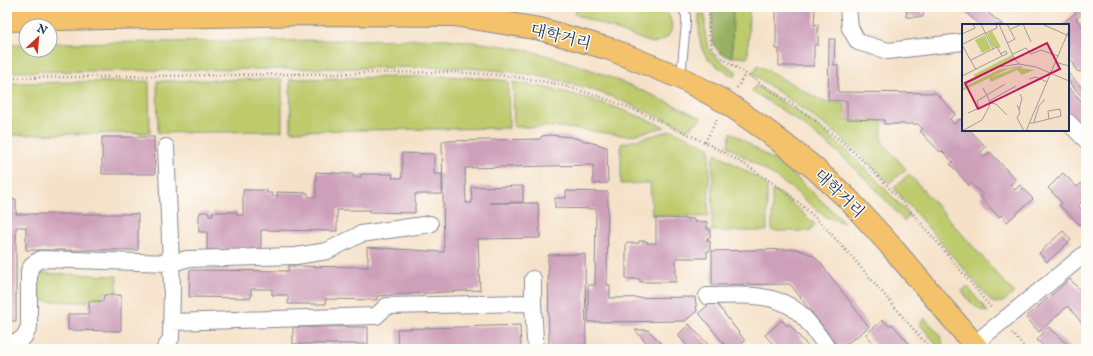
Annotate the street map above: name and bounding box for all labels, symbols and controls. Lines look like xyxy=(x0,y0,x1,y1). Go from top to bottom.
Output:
north arrow xyxy=(18,18,58,58)
text: N xyxy=(34,21,50,38)
street label: 대학거리 xyxy=(528,21,593,55)
inset map xyxy=(962,24,1069,131)
street label: 대학거리 xyxy=(809,166,868,223)

